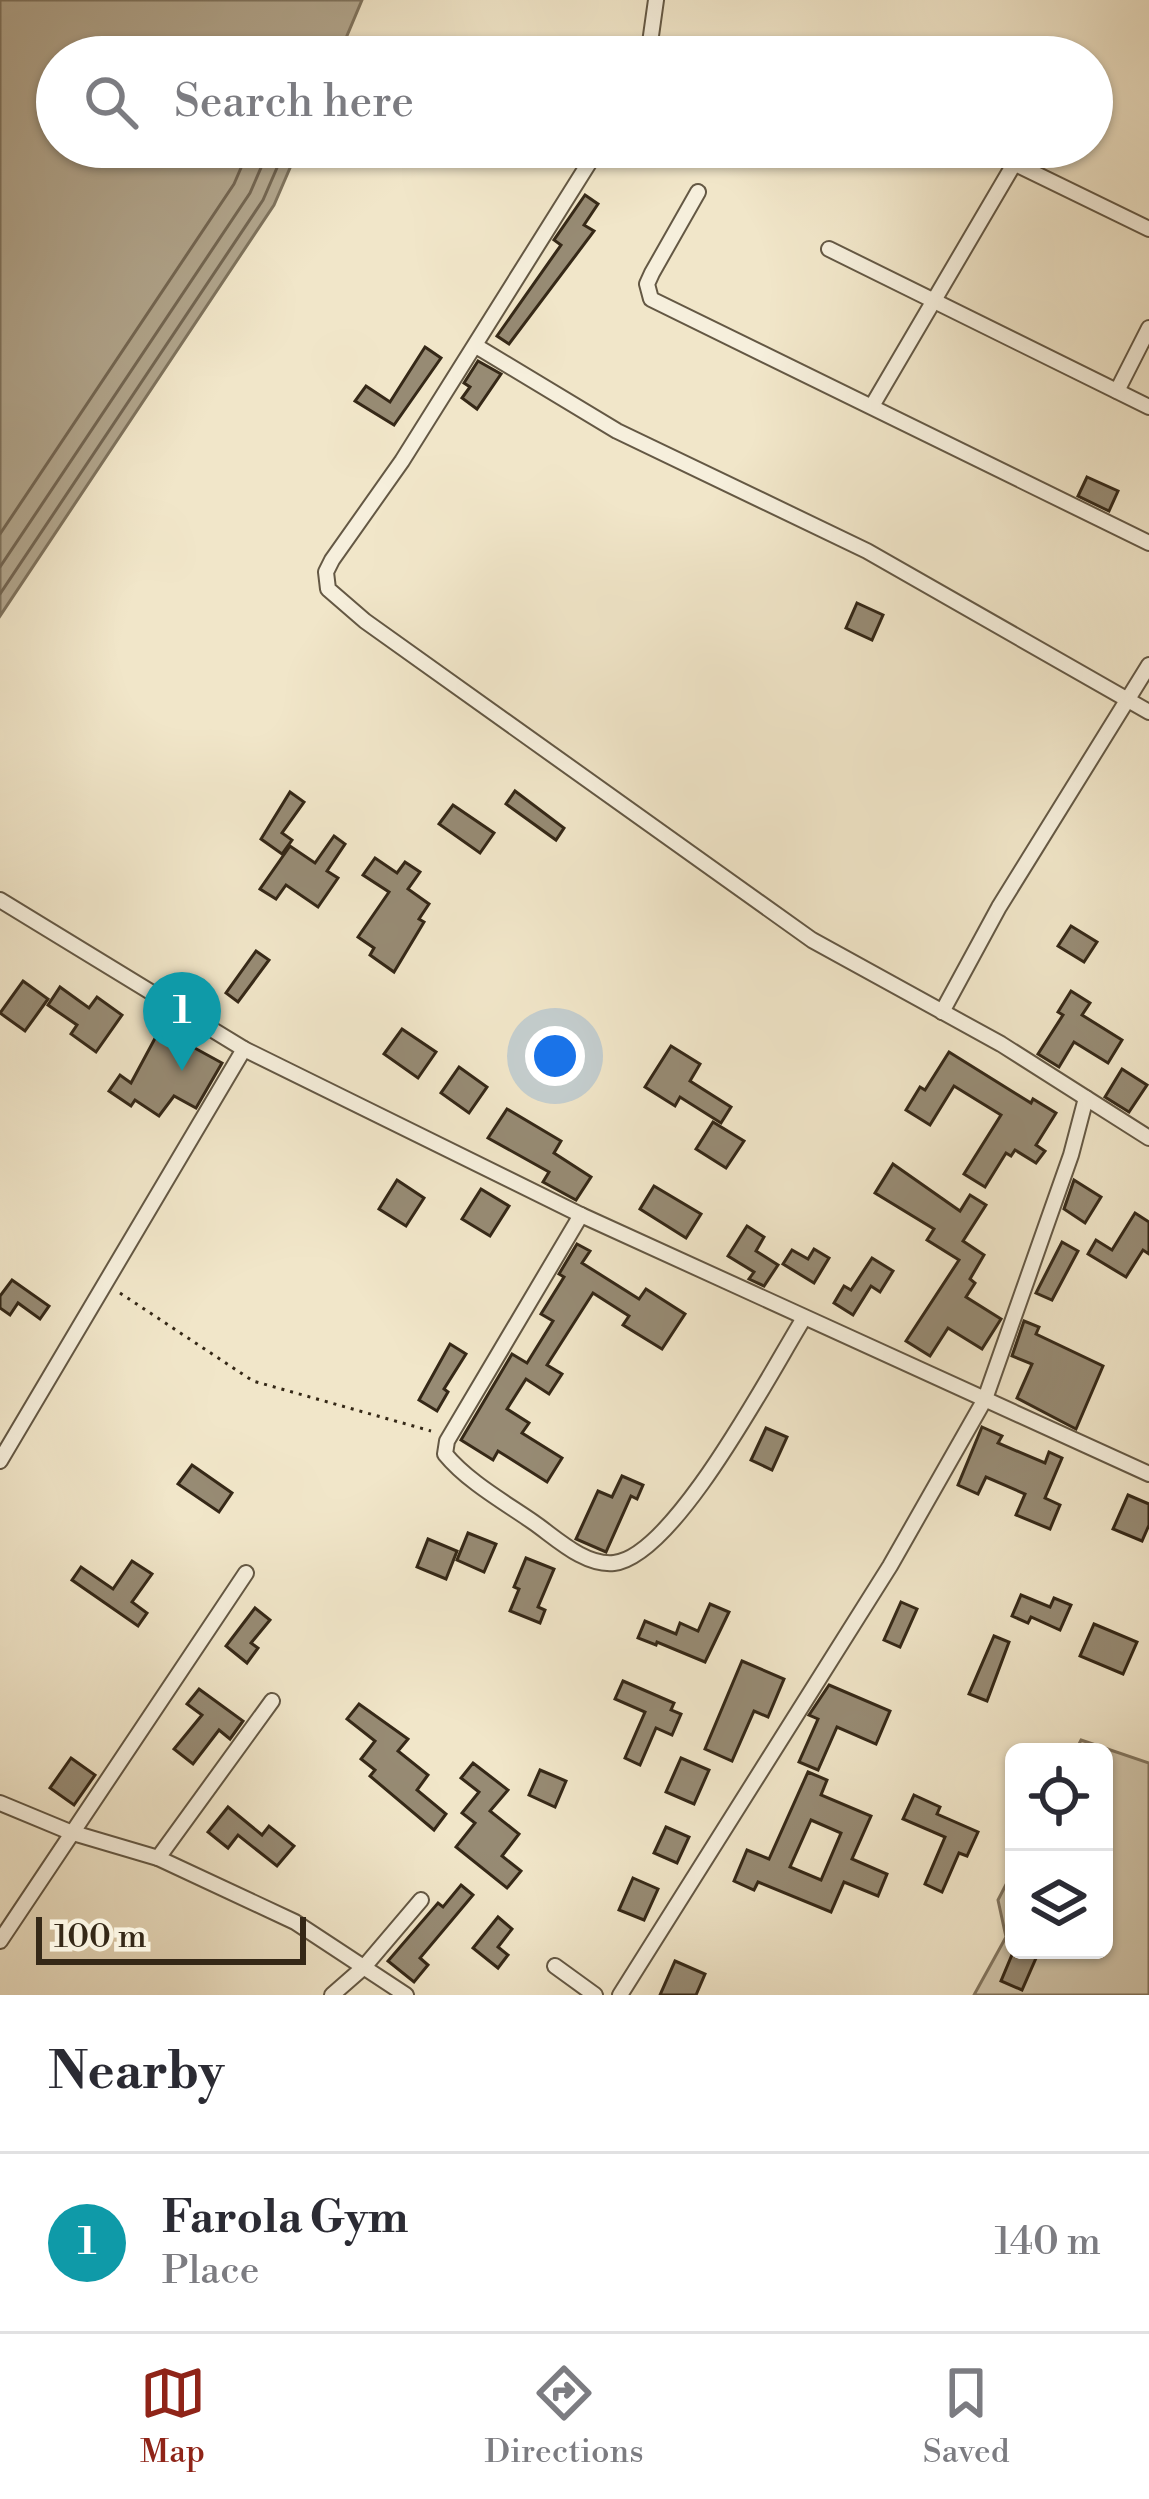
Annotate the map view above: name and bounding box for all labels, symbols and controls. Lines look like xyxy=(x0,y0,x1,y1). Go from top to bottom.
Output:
search box xyxy=(36,36,1113,168)
icon: search xyxy=(78,69,144,135)
text: Search here xyxy=(174,74,414,131)
pin: 1 xyxy=(143,972,221,1071)
your location xyxy=(525,1026,585,1086)
map controls xyxy=(1005,1743,1113,1959)
button: locate xyxy=(1005,1743,1113,1851)
button: layers xyxy=(1005,1851,1113,1959)
scale bar xyxy=(36,1911,306,1964)
text: 100 m xyxy=(54,1917,147,1958)
text: Nearby xyxy=(48,2041,224,2105)
text: Farola Gym xyxy=(162,2190,408,2247)
text: 1 xyxy=(78,2218,96,2267)
text: 140 m xyxy=(994,2218,1101,2267)
text: Place xyxy=(162,2247,259,2296)
tab: Map xyxy=(140,2360,206,2473)
tab: Directions xyxy=(485,2360,644,2473)
tab: Saved xyxy=(923,2360,1009,2473)

